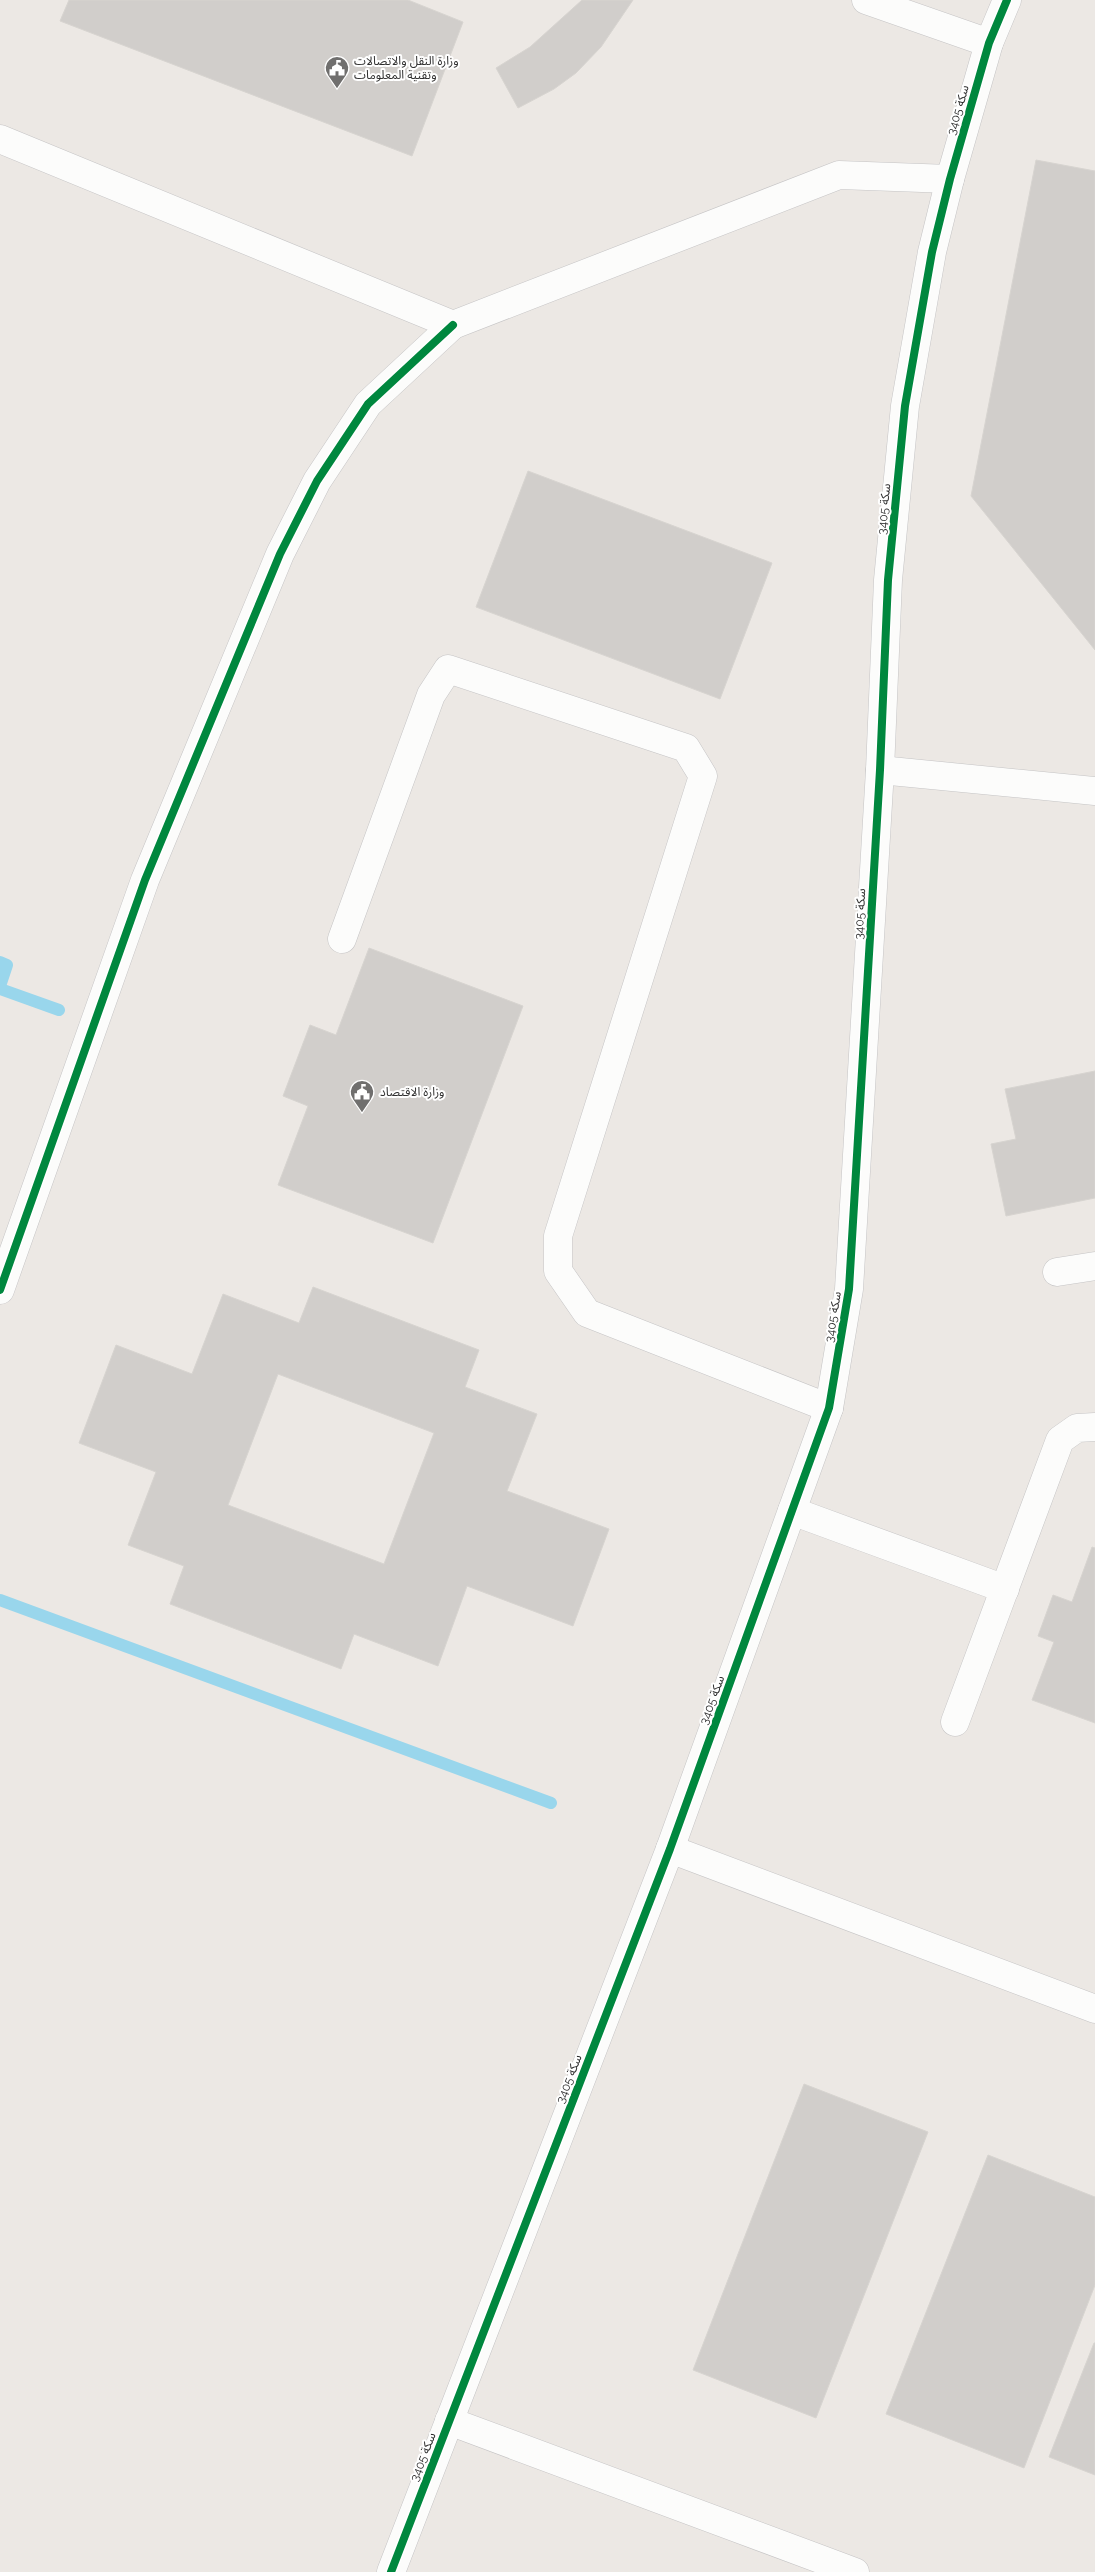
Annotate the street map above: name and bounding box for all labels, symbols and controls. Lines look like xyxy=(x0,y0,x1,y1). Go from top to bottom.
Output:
place label: وزارة النقل والاتصالات وتقنية المعلومات xyxy=(354,54,459,82)
public building icon: وزارة النقل والاتصالات وتقنية المعلومات xyxy=(324,55,350,89)
street label: سكة 3405 xyxy=(944,83,972,137)
street label: سكة 3405 xyxy=(875,483,893,535)
street label: سكة 3405 xyxy=(852,888,868,940)
public building icon: وزارة الاقتصاد xyxy=(349,1079,375,1113)
place label: وزارة الاقتصاد xyxy=(380,1085,444,1099)
street label: سكة 3405 xyxy=(822,1291,844,1343)
street label: سكة 3405 xyxy=(697,1674,727,1726)
street label: سكة 3405 xyxy=(553,2053,585,2105)
street label: سكة 3405 xyxy=(407,2431,439,2483)

